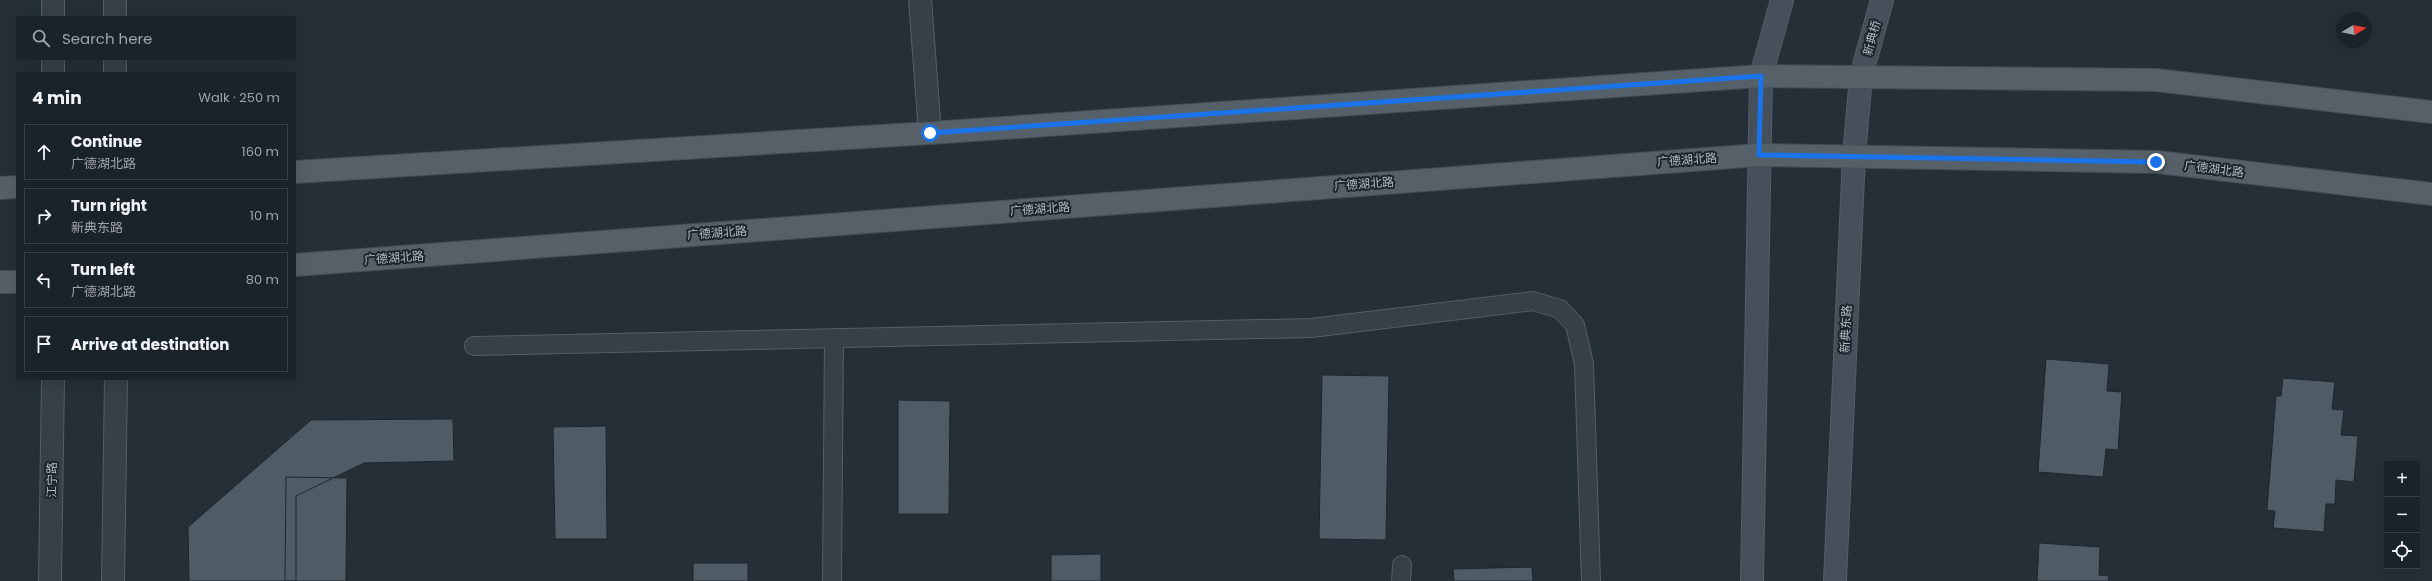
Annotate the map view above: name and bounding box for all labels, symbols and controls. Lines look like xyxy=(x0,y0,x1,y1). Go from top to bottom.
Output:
north arrow xyxy=(2336,12,2372,48)
search box xyxy=(16,16,296,60)
street label: 新典桥 xyxy=(1859,18,1884,57)
icon: search xyxy=(30,27,52,49)
text: Search here xyxy=(62,28,152,49)
text: 4 min xyxy=(32,86,82,110)
text: Walk · 250 m xyxy=(198,88,280,107)
route start xyxy=(921,124,939,142)
text: Continue xyxy=(71,131,142,152)
icon: ahead xyxy=(33,141,55,163)
text: 160 m xyxy=(242,142,279,161)
street label: 广德湖北路 xyxy=(1656,149,1717,170)
route end xyxy=(2147,153,2165,171)
text: 广德湖北路 xyxy=(71,154,136,173)
street label: 广德湖北路 xyxy=(2183,156,2245,181)
street label: 广德湖北路 xyxy=(1333,173,1394,194)
text: Turn right xyxy=(71,195,147,216)
street label: 广德湖北路 xyxy=(1009,198,1070,219)
icon: right xyxy=(33,205,55,227)
text: 10 m xyxy=(250,206,279,225)
text: 新典东路 xyxy=(71,218,123,237)
street label: 广德湖北路 xyxy=(686,222,747,243)
street label: 广德湖北路 xyxy=(363,247,424,268)
text: Turn left xyxy=(71,259,135,280)
icon: left xyxy=(33,269,55,291)
text: 80 m xyxy=(246,270,279,289)
text: 广德湖北路 xyxy=(71,282,136,301)
street label: 新典东路 xyxy=(1836,305,1855,353)
icon: arrive xyxy=(33,333,55,355)
text: Arrive at destination xyxy=(71,334,229,355)
map controls xyxy=(2384,461,2420,569)
button: + xyxy=(2384,461,2420,497)
street label: 江宁路 xyxy=(43,462,60,498)
button: − xyxy=(2384,497,2420,533)
button: locate xyxy=(2384,533,2420,569)

